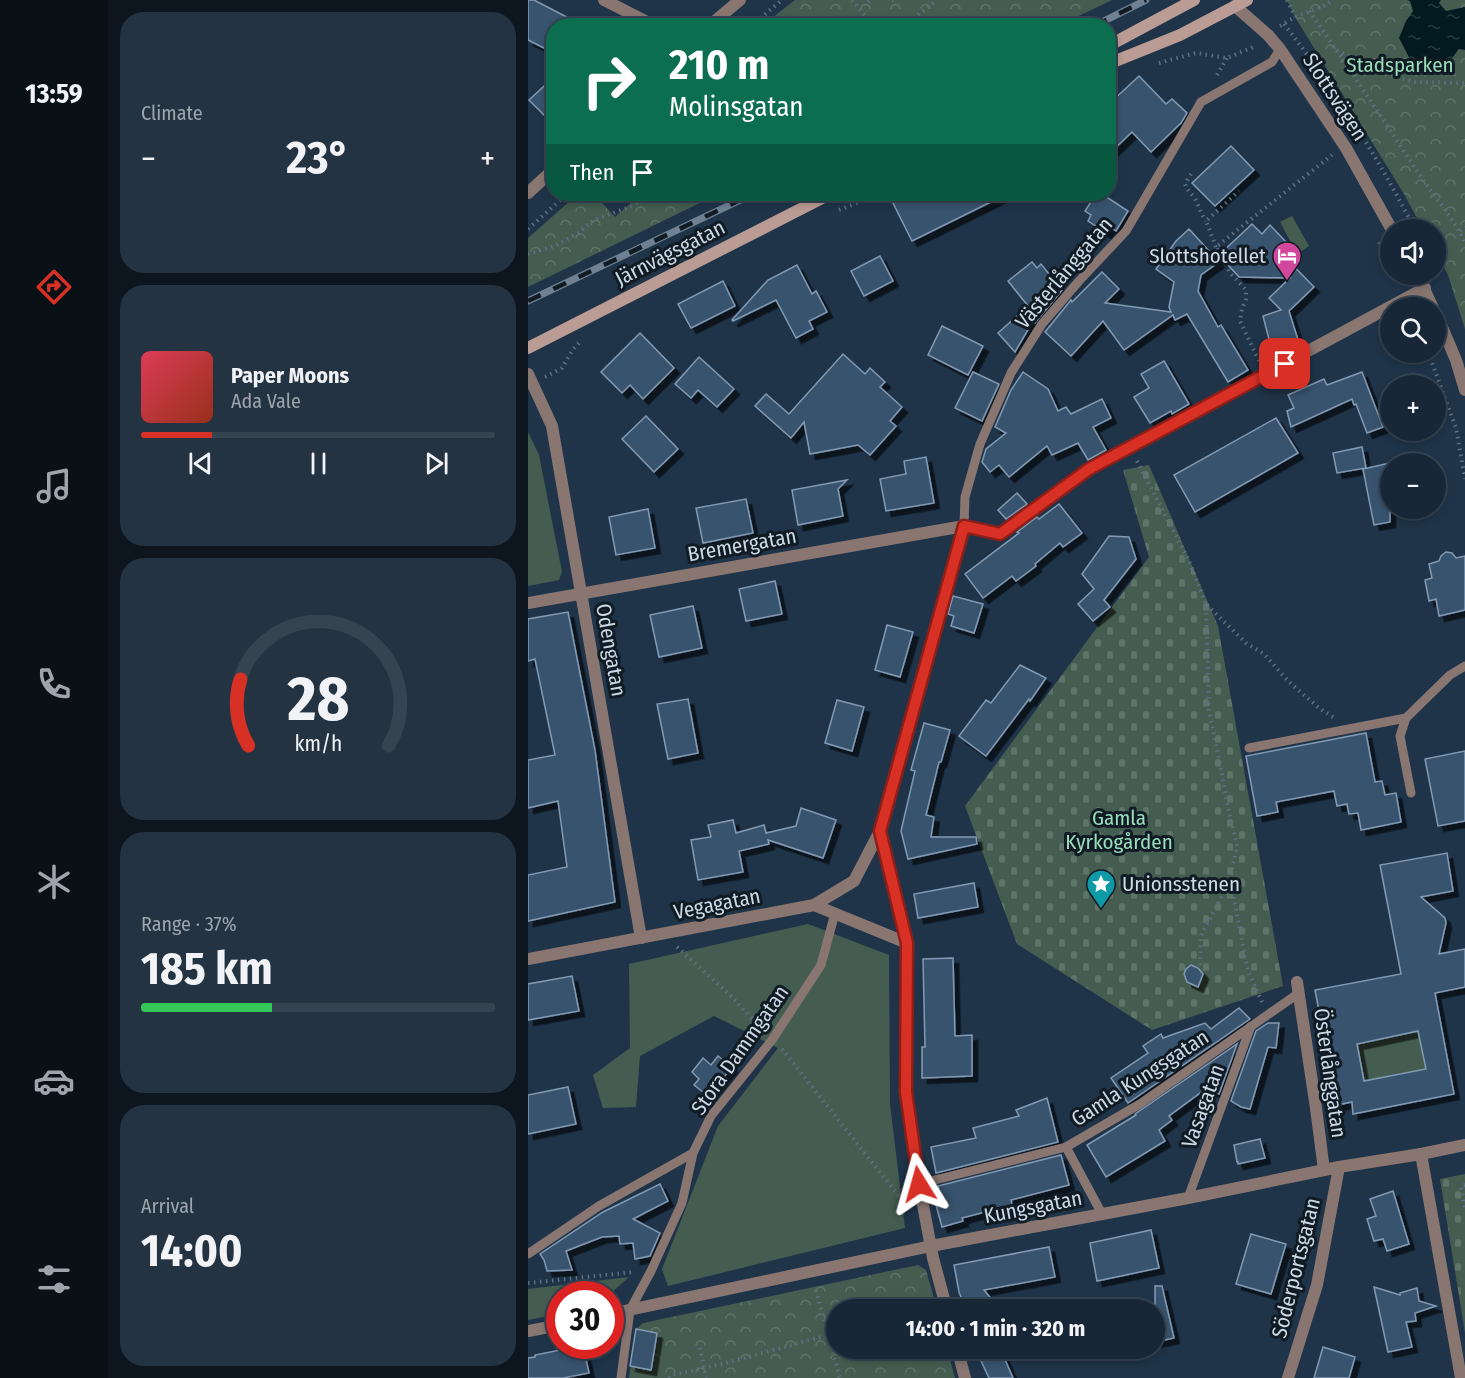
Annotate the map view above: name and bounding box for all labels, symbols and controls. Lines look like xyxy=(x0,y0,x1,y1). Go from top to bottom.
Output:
text: 210 m xyxy=(669,40,769,90)
icon: right xyxy=(570,42,648,120)
street label: Slottsvägen xyxy=(1297,48,1373,146)
park label: Stadsparken xyxy=(1346,52,1454,78)
text: 13:59 xyxy=(25,78,83,110)
text: Molinsgatan xyxy=(669,91,804,123)
text: Climate xyxy=(141,101,203,125)
text: 23° xyxy=(286,131,350,185)
text: − xyxy=(141,139,156,179)
text: + xyxy=(480,139,495,179)
icon: arrive xyxy=(626,156,659,189)
text: Then xyxy=(570,159,614,186)
street label: Västerlånggatan xyxy=(1010,212,1118,334)
street label: Järnvägsgatan xyxy=(611,214,729,292)
map controls xyxy=(1380,219,1446,519)
button: sound xyxy=(1380,219,1446,285)
hotel icon: Slottshotellet xyxy=(1271,240,1303,282)
place label: Slottshotellet xyxy=(1149,243,1266,269)
icon: directions xyxy=(33,266,75,308)
button: search xyxy=(1380,297,1446,363)
pin xyxy=(1259,338,1310,389)
icon: arrive xyxy=(1268,347,1301,380)
text: Paper Moons xyxy=(231,362,349,389)
button: + xyxy=(1380,375,1446,441)
text: Ada Vale xyxy=(231,389,301,413)
icon: previous xyxy=(184,447,217,480)
icon: pause xyxy=(302,447,335,480)
icon: next xyxy=(420,447,453,480)
button: − xyxy=(1380,453,1446,519)
icon: music xyxy=(33,465,75,507)
street label: Bremergatan xyxy=(686,523,798,567)
street label: Odengatan xyxy=(590,602,632,698)
text: 28 xyxy=(286,662,349,737)
icon: phone xyxy=(33,663,75,705)
text: km/h xyxy=(294,731,342,757)
park label: Gamla Kyrkogården xyxy=(1065,805,1173,855)
icon: climate xyxy=(33,861,75,903)
place icon: Unionsstenen xyxy=(1085,868,1117,910)
place label: Unionsstenen xyxy=(1122,871,1240,897)
street label: Vegagatan xyxy=(671,883,763,925)
text: Range · 37% xyxy=(141,912,237,936)
text: 185 km xyxy=(141,942,273,996)
street label: Stora Dammgatan xyxy=(686,980,794,1120)
street label: Österlånggatan xyxy=(1308,1006,1352,1140)
street label: Gamla Kungsgatan xyxy=(1066,1024,1214,1132)
icon: car xyxy=(33,1060,75,1102)
street label: Vasagatan xyxy=(1176,1061,1230,1151)
position arrow xyxy=(887,1152,951,1216)
street label: Kungsgatan xyxy=(982,1185,1084,1229)
text: Arrival xyxy=(141,1194,194,1218)
street label: Söderportsgatan xyxy=(1266,1195,1326,1341)
text: 14:00 xyxy=(141,1224,243,1278)
icon: filters xyxy=(33,1258,75,1300)
speed limit sign: 30 xyxy=(546,1281,624,1359)
text: 14:00 · 1 min · 320 m xyxy=(906,1315,1085,1342)

